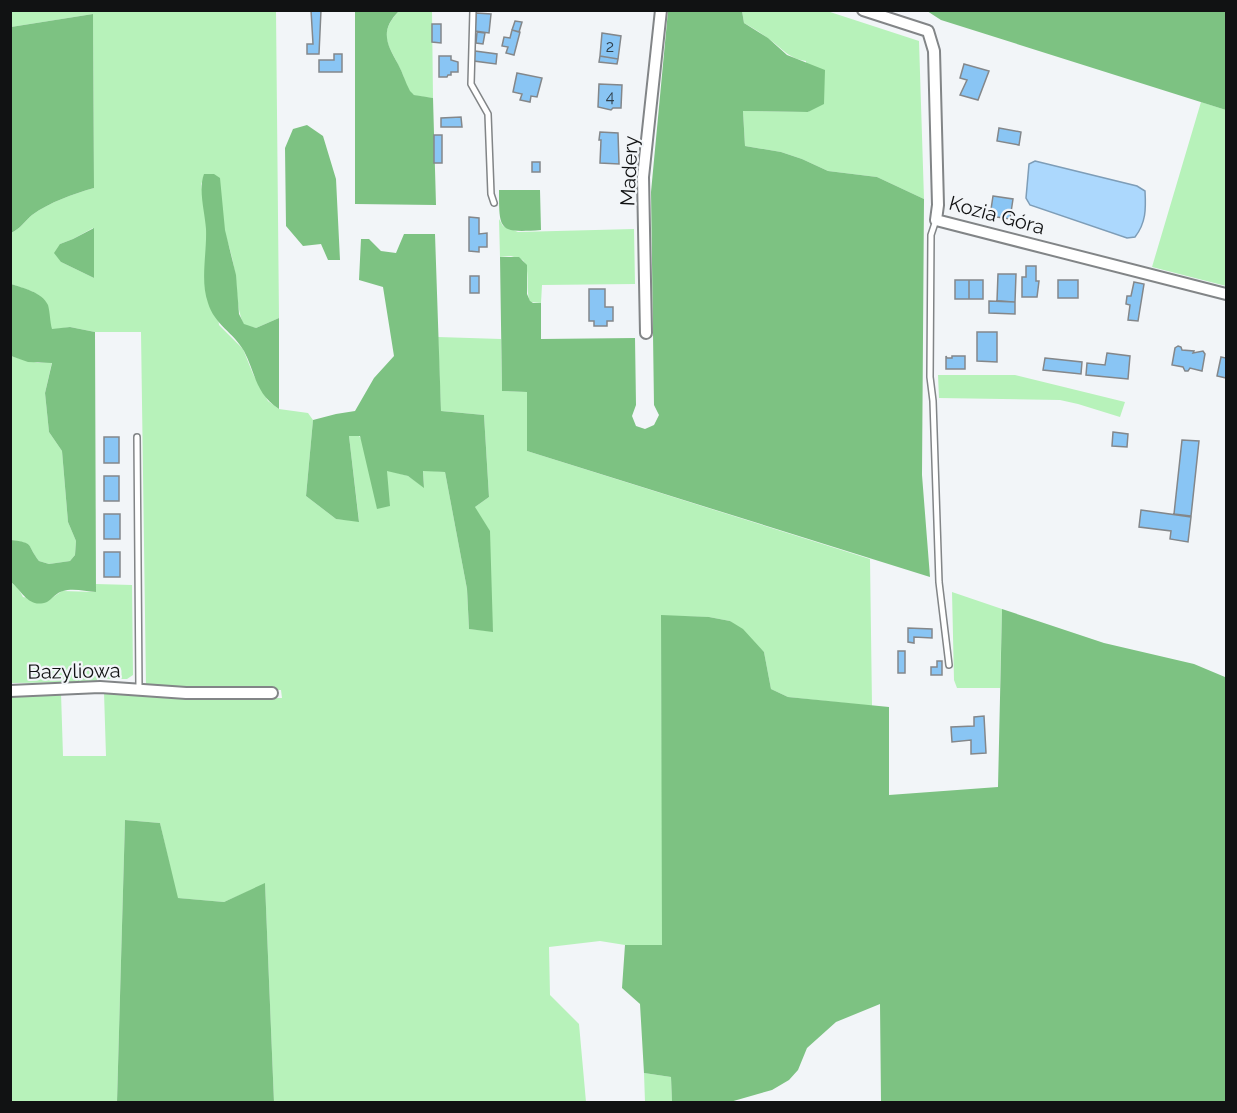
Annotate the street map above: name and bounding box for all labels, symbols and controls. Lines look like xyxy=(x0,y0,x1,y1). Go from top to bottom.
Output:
house number: 2 xyxy=(606,37,614,56)
house number: 4 xyxy=(606,87,615,106)
street label: Madery xyxy=(615,135,643,207)
street label: Kozia Góra xyxy=(946,191,1048,239)
street label: Bazyliowa xyxy=(27,658,121,684)

